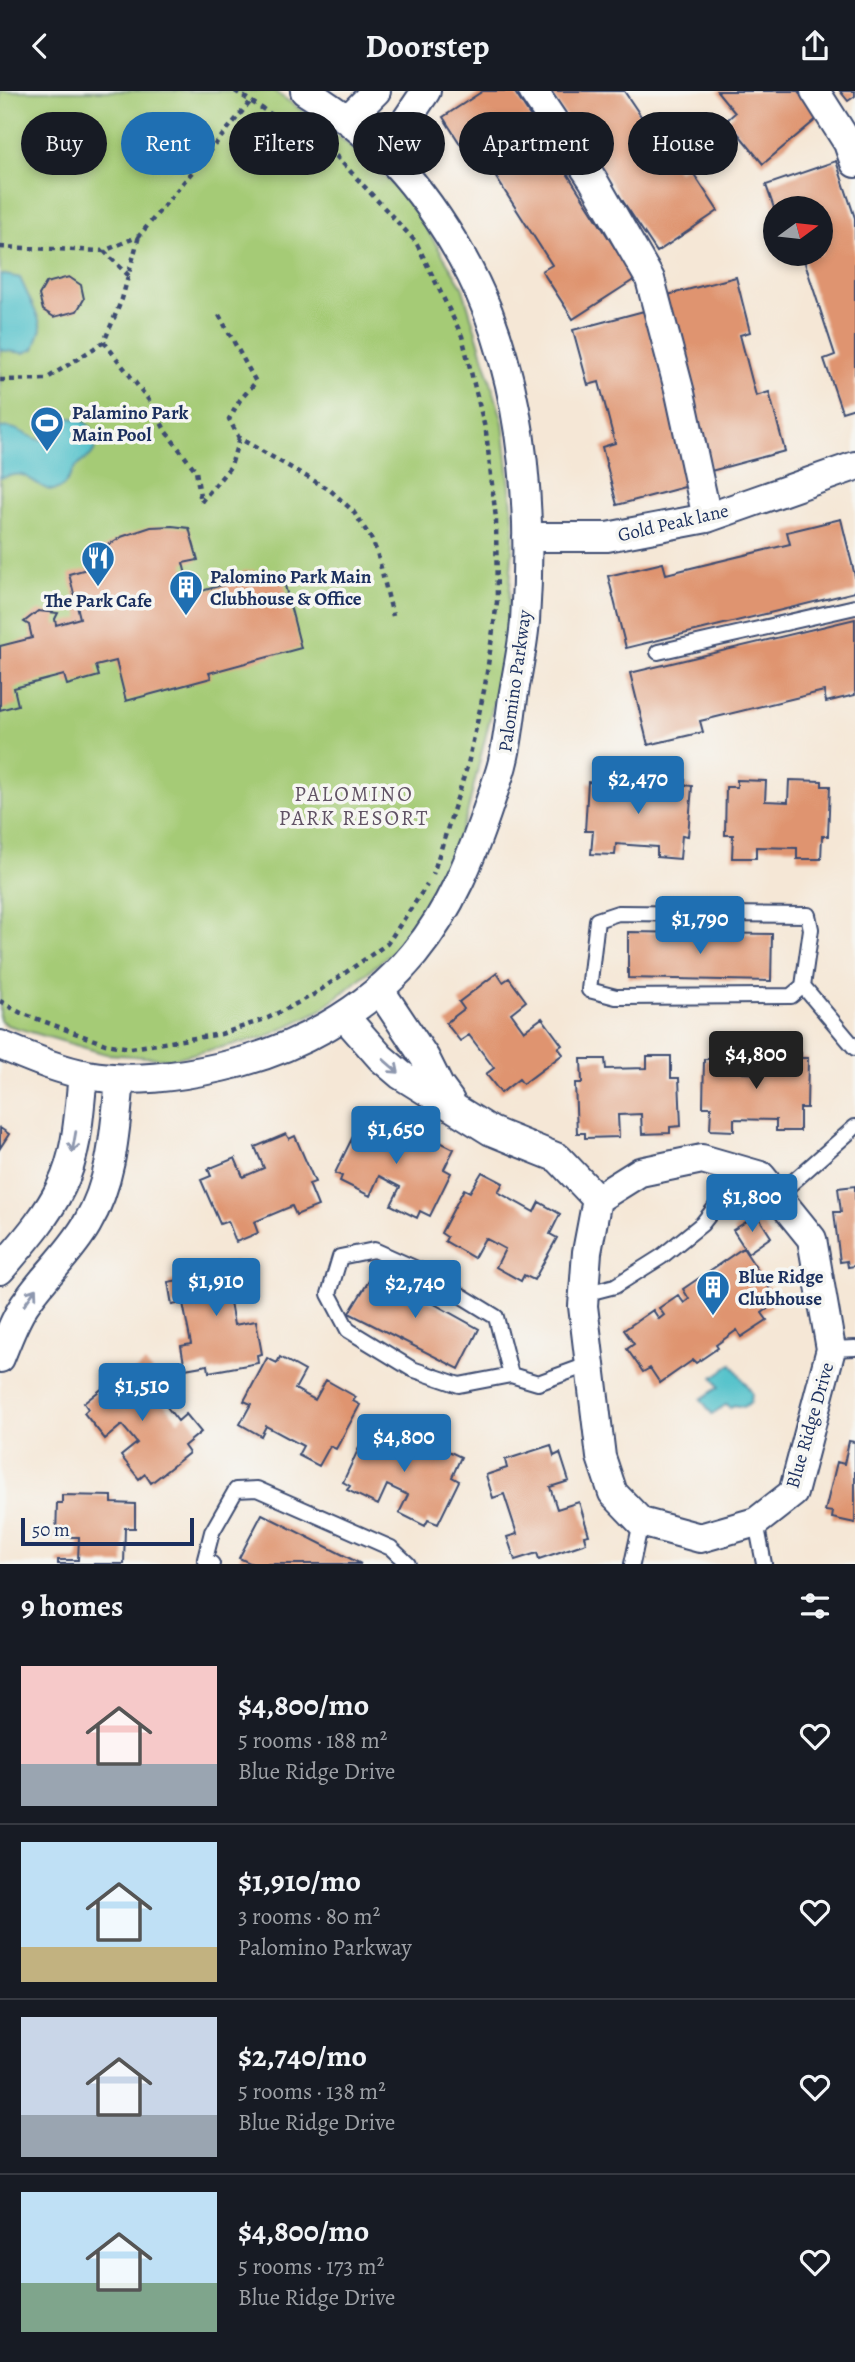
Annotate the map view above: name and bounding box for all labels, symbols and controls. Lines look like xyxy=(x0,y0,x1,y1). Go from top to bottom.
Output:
text: Doorstep xyxy=(366,24,489,68)
icon: back xyxy=(21,27,59,65)
icon: share xyxy=(796,27,834,65)
chip: Buy xyxy=(21,112,107,175)
chip: Rent xyxy=(121,112,215,175)
chip: Filters xyxy=(229,112,339,175)
chip: New xyxy=(353,112,445,175)
chip: Apartment xyxy=(459,112,614,175)
chip: House xyxy=(628,112,738,175)
north arrow xyxy=(763,196,833,266)
map controls xyxy=(763,196,833,266)
place label: Palamino Park Main Pool xyxy=(72,400,189,448)
sports icon: Palamino Park Main Pool xyxy=(28,404,66,453)
street label: Gold Peak lane xyxy=(615,498,731,548)
restaurant icon: The Park Cafe xyxy=(79,539,117,588)
place label: Palomino Park Main Clubhouse & Office xyxy=(210,564,372,612)
building icon: Palomino Park Main Clubhouse & Office xyxy=(167,568,205,617)
place label: The Park Cafe xyxy=(44,588,152,614)
street label: Palomino Parkway xyxy=(492,608,538,754)
pin: $2,470 xyxy=(581,757,695,816)
text: $2,470 xyxy=(608,763,668,794)
district label: PALOMINO PARK RESORT xyxy=(279,780,429,832)
pin: $1,790 xyxy=(643,897,757,956)
text: $1,790 xyxy=(671,903,729,934)
pin: $4,800 xyxy=(699,1031,813,1091)
text: $4,800 xyxy=(725,1038,787,1069)
one-way arrow xyxy=(381,1058,399,1074)
pin: $1,650 xyxy=(339,1107,453,1166)
text: $1,650 xyxy=(367,1113,425,1144)
one-way arrow xyxy=(67,1130,80,1153)
pin: $1,800 xyxy=(695,1175,809,1234)
text: $1,800 xyxy=(722,1181,782,1212)
pin: $1,910 xyxy=(159,1259,273,1318)
pin: $2,740 xyxy=(358,1261,472,1320)
place label: Blue Ridge Clubhouse xyxy=(738,1264,824,1312)
text: $1,910 xyxy=(188,1265,244,1296)
text: $2,740 xyxy=(385,1267,445,1298)
building icon: Blue Ridge Clubhouse xyxy=(694,1268,732,1317)
one-way arrow xyxy=(23,1288,37,1307)
street label: Blue Ridge Drive xyxy=(780,1359,840,1491)
pin: $1,510 xyxy=(85,1363,199,1423)
text: $1,510 xyxy=(115,1370,169,1401)
pin: $4,800 xyxy=(347,1415,461,1474)
text: $4,800 xyxy=(373,1421,435,1452)
scale bar xyxy=(21,1515,194,1547)
text: 50 m xyxy=(32,1517,70,1543)
text: 9 homes xyxy=(21,1586,123,1626)
icon: filters xyxy=(796,1587,834,1625)
text: $4,800/mo xyxy=(238,1685,369,1725)
icon: home xyxy=(77,1694,161,1778)
icon: heart xyxy=(796,1717,834,1755)
text: 5 rooms · 188 m² xyxy=(238,1725,387,1756)
text: Blue Ridge Drive xyxy=(238,1756,395,1787)
text: $1,910/mo xyxy=(238,1861,361,1901)
icon: home xyxy=(77,1870,161,1954)
icon: heart xyxy=(796,1893,834,1931)
text: 3 rooms · 80 m² xyxy=(238,1901,380,1932)
text: Palomino Parkway xyxy=(238,1932,412,1963)
text: $2,740/mo xyxy=(238,2036,367,2076)
icon: home xyxy=(77,2045,161,2129)
icon: heart xyxy=(796,2068,834,2106)
text: 5 rooms · 138 m² xyxy=(238,2076,386,2107)
text: Blue Ridge Drive xyxy=(238,2107,395,2138)
text: $4,800/mo xyxy=(238,2211,369,2251)
icon: home xyxy=(77,2220,161,2304)
icon: heart xyxy=(796,2243,834,2281)
text: 5 rooms · 173 m² xyxy=(238,2251,384,2282)
text: Blue Ridge Drive xyxy=(238,2282,395,2313)

